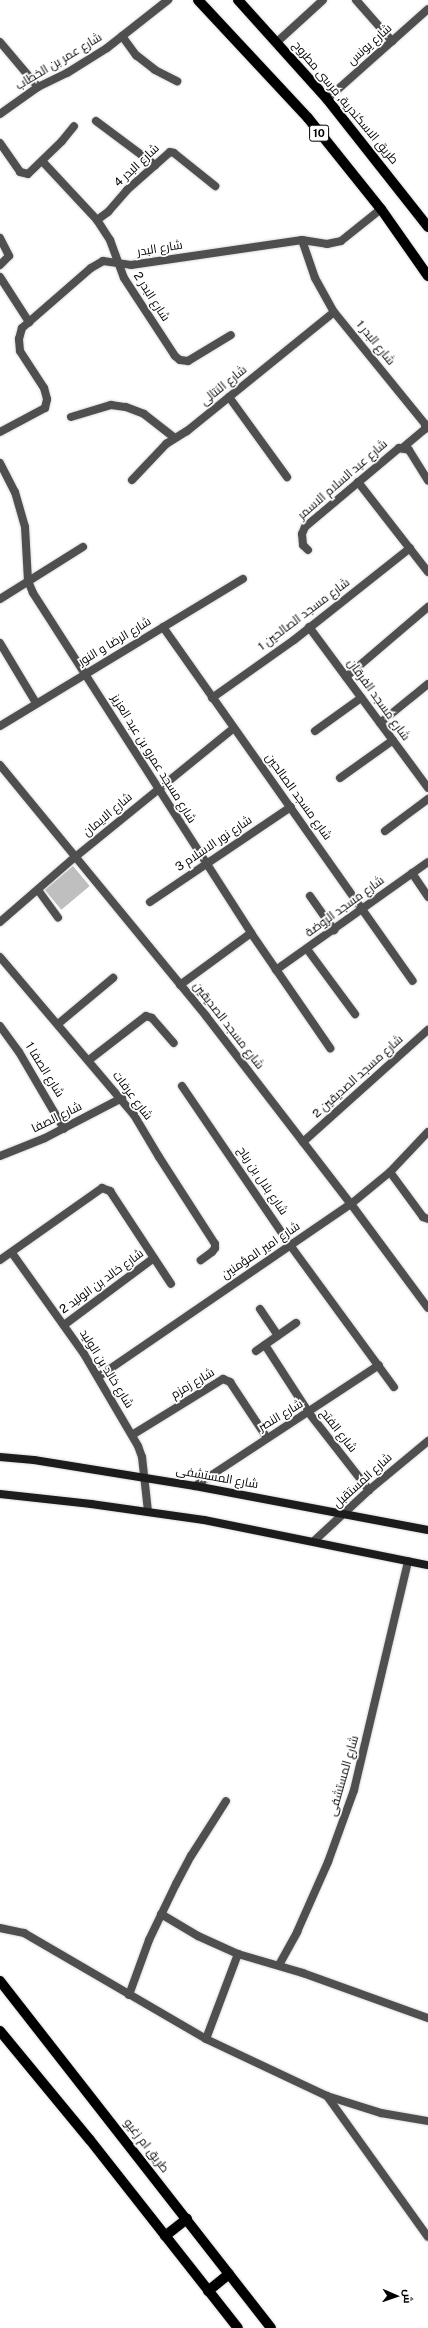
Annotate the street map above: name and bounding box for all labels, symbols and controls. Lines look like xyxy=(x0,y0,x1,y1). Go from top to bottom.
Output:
street label: شارع يونس xyxy=(345,21,395,69)
street label: شارع عمر بن الخطاب xyxy=(13,31,105,93)
street label: طريق الاسكندرية, مرسى مطروح xyxy=(289,38,401,168)
road number: 10 xyxy=(309,124,329,142)
street label: شارع البدر 4 xyxy=(112,142,162,190)
street label: شارع البدر xyxy=(136,238,184,260)
street label: شارع البدر 2 xyxy=(130,270,172,324)
street label: شارع البدر 1 xyxy=(353,318,397,368)
street label: شارع النتالى xyxy=(198,363,250,409)
street label: شارع عبد السلام الاسمر xyxy=(295,437,391,523)
street label: شارع مسجد الصالحين 1 xyxy=(255,576,353,654)
street label: شارع الرضا و النور xyxy=(76,615,154,669)
street label: شارع مسجد الفرقان xyxy=(344,656,412,744)
street label: شارع مسجد عمرو بن عبد العزيز xyxy=(107,692,199,826)
street label: شارع مسجد الصالحين xyxy=(262,751,334,843)
street label: شارع الايمان xyxy=(80,790,136,840)
street label: شارع نور الاسلام 3 xyxy=(173,813,255,875)
street label: شارع مسجد الروضة xyxy=(303,873,387,941)
street label: شارع مسجد الصديقين xyxy=(189,980,267,1072)
street label: شارع مسجد الصديقين 2 xyxy=(310,1033,406,1121)
street label: شارع الصفا 1 xyxy=(21,1040,67,1100)
street label: شارع عرفات xyxy=(109,1069,155,1123)
street label: شارع الصفا xyxy=(30,1100,84,1136)
street label: شارع بلال بن رباح xyxy=(234,1144,290,1218)
street label: شارع امير المؤمنين xyxy=(219,1219,303,1283)
street label: شارع خالد بن الوليد 2 xyxy=(57,1247,147,1317)
street label: شارع خالد بن الوليد xyxy=(76,1327,136,1411)
street label: شارع زمزم xyxy=(169,1365,217,1403)
street label: شارع النصر xyxy=(256,1397,306,1435)
street label: شارع الفتح xyxy=(316,1406,360,1456)
street label: شارع المستقبل xyxy=(331,1451,395,1511)
street label: شارع المستشفى xyxy=(175,1464,259,1492)
street label: شارع المستشفى xyxy=(326,1734,362,1818)
street label: طريق ام زغيو xyxy=(120,2116,172,2176)
north arrow xyxy=(376,2276,416,2316)
text: ش xyxy=(402,2289,414,2304)

